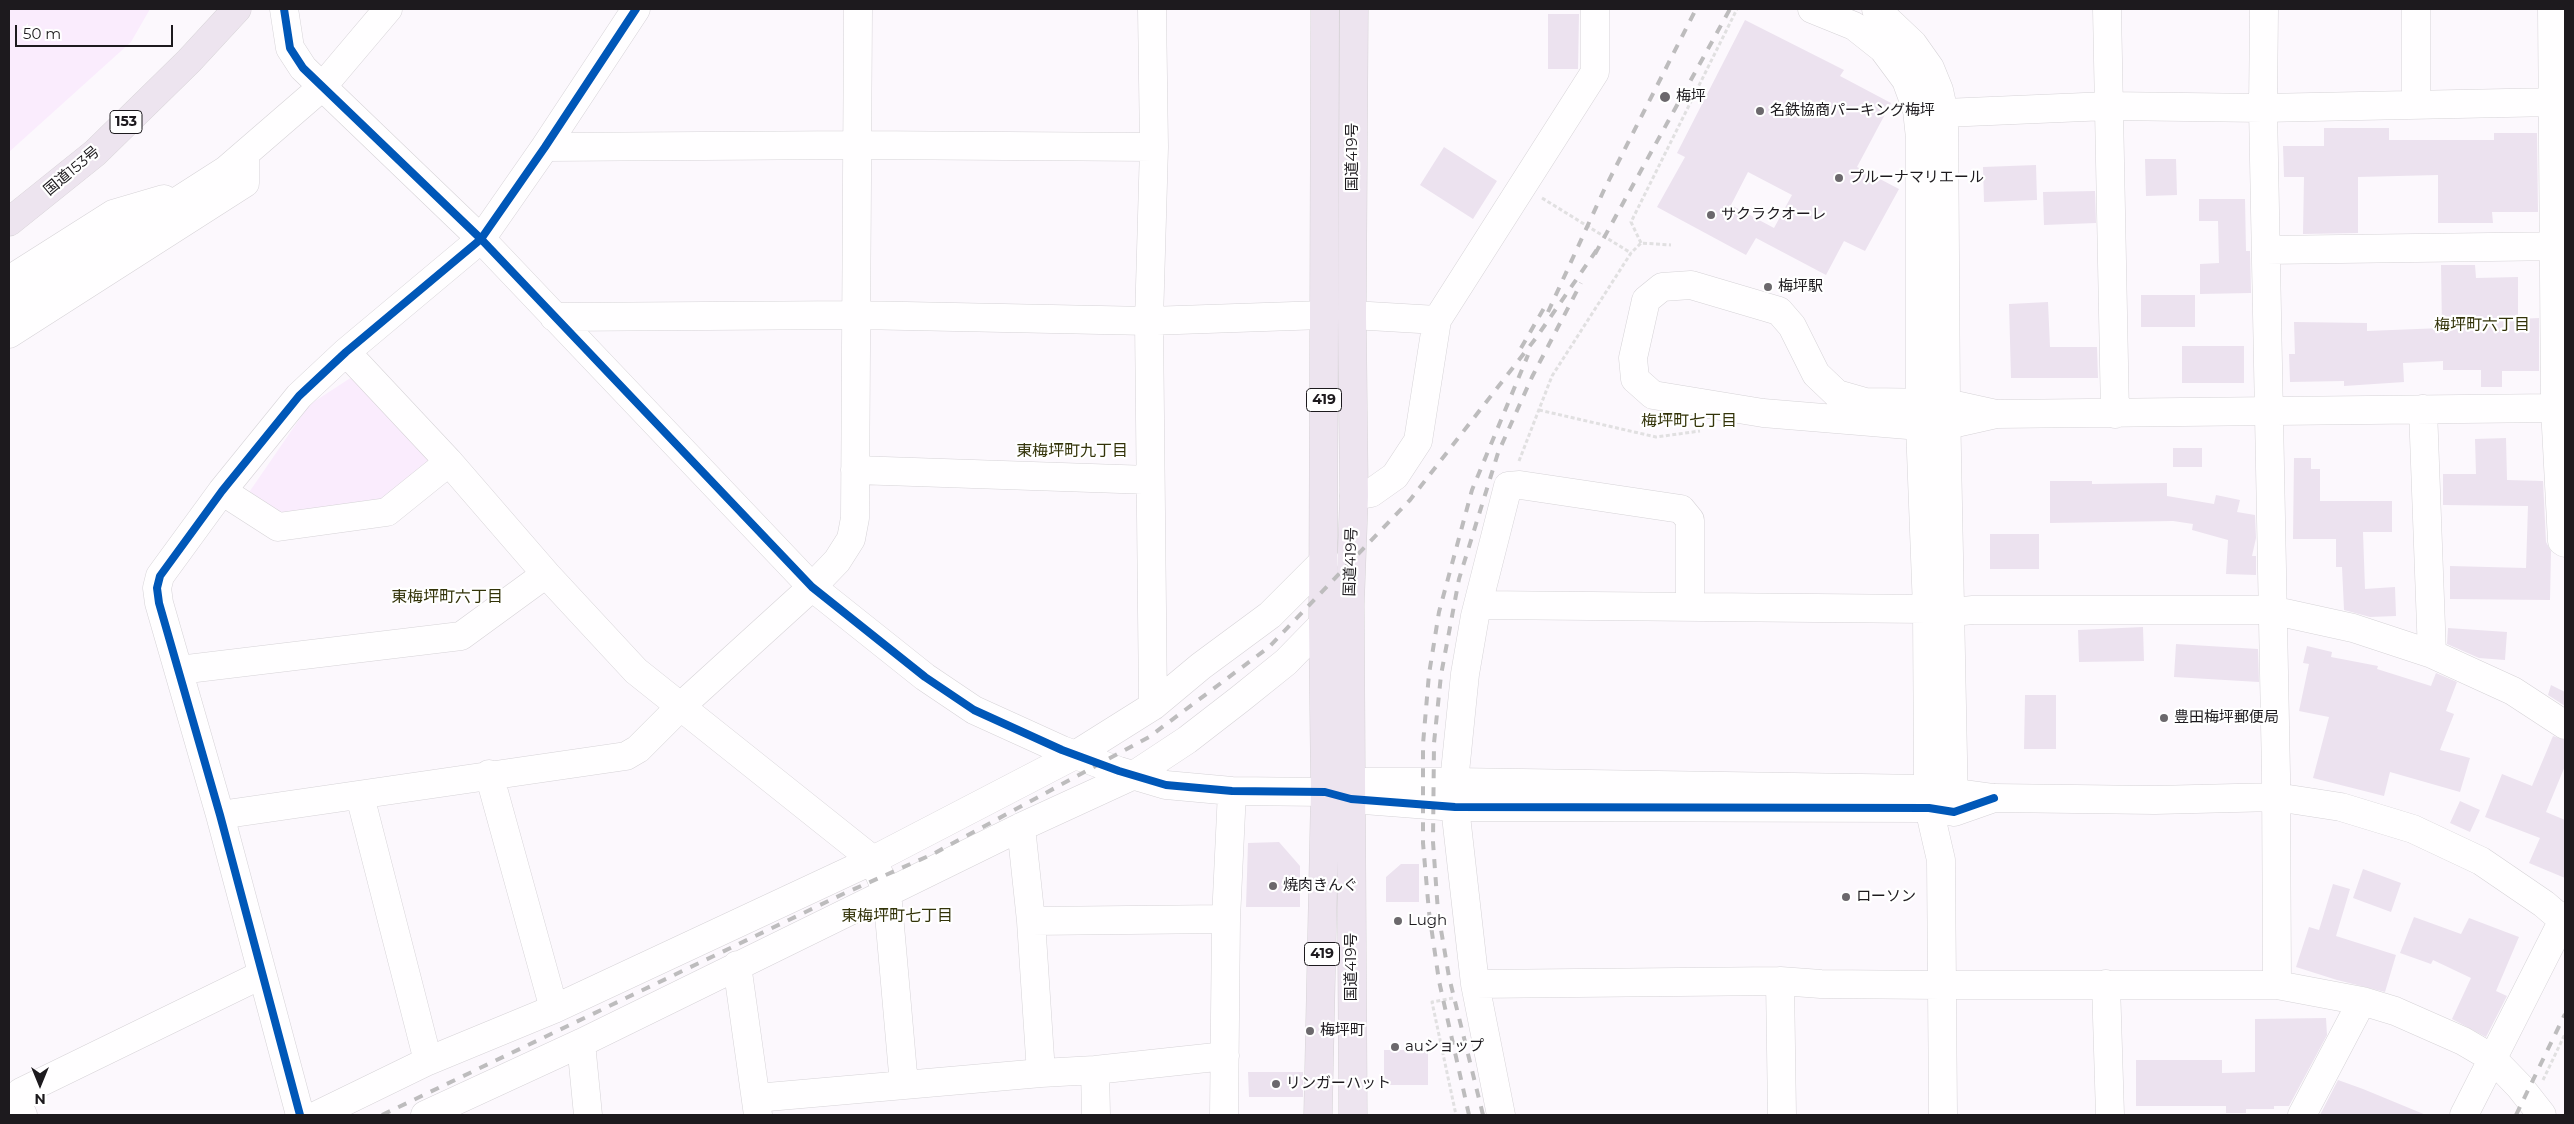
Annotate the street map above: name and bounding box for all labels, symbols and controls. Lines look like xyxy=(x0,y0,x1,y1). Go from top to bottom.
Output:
scale bar xyxy=(18,15,175,47)
text: 50 m xyxy=(23,24,61,43)
place label: 梅坪 xyxy=(1676,88,1706,106)
marker: 梅坪 xyxy=(1658,90,1672,104)
place label: 名鉄協商パーキング梅坪 xyxy=(1770,102,1935,120)
marker: 名鉄協商パーキング梅坪 xyxy=(1754,105,1766,117)
road number: 153 xyxy=(110,110,142,134)
street label: 国道419号 xyxy=(1344,122,1362,192)
street label: 国道153号 xyxy=(40,142,104,200)
place label: プルーナマリエール xyxy=(1849,169,1984,187)
marker: プルーナマリエール xyxy=(1833,172,1845,184)
place label: サクラクオーレ xyxy=(1721,206,1826,224)
marker: サクラクオーレ xyxy=(1705,209,1717,221)
place label: 梅坪駅 xyxy=(1778,278,1823,296)
marker: 梅坪駅 xyxy=(1762,281,1774,293)
district label: 梅坪町六丁目 xyxy=(2434,315,2530,335)
road number: 419 xyxy=(1306,388,1342,412)
district label: 梅坪町七丁目 xyxy=(1641,411,1737,431)
district label: 東梅坪町九丁目 xyxy=(1016,441,1128,461)
street label: 国道419号 xyxy=(1341,527,1361,597)
district label: 東梅坪町六丁目 xyxy=(391,587,503,607)
place label: 豊田梅坪郵便局 xyxy=(2174,709,2279,727)
marker: 豊田梅坪郵便局 xyxy=(2158,712,2170,724)
place label: 焼肉きんぐ xyxy=(1283,877,1358,895)
marker: 焼肉きんぐ xyxy=(1267,880,1279,892)
place label: ローソン xyxy=(1856,888,1916,906)
marker: ローソン xyxy=(1840,891,1852,903)
district label: 東梅坪町七丁目 xyxy=(841,906,953,926)
place label: Lugh xyxy=(1408,912,1447,930)
marker: Lugh xyxy=(1392,915,1404,927)
street label: 国道419号 xyxy=(1343,932,1361,1002)
road number: 419 xyxy=(1304,942,1340,966)
place label: 梅坪町 xyxy=(1320,1022,1365,1040)
marker: 梅坪町 xyxy=(1304,1025,1316,1037)
place label: auショップ xyxy=(1405,1038,1484,1056)
marker: auショップ xyxy=(1389,1041,1401,1053)
north arrow xyxy=(15,1059,65,1109)
place label: リンガーハット xyxy=(1286,1075,1391,1093)
marker: リンガーハット xyxy=(1270,1078,1282,1090)
text: N xyxy=(34,1090,46,1108)

